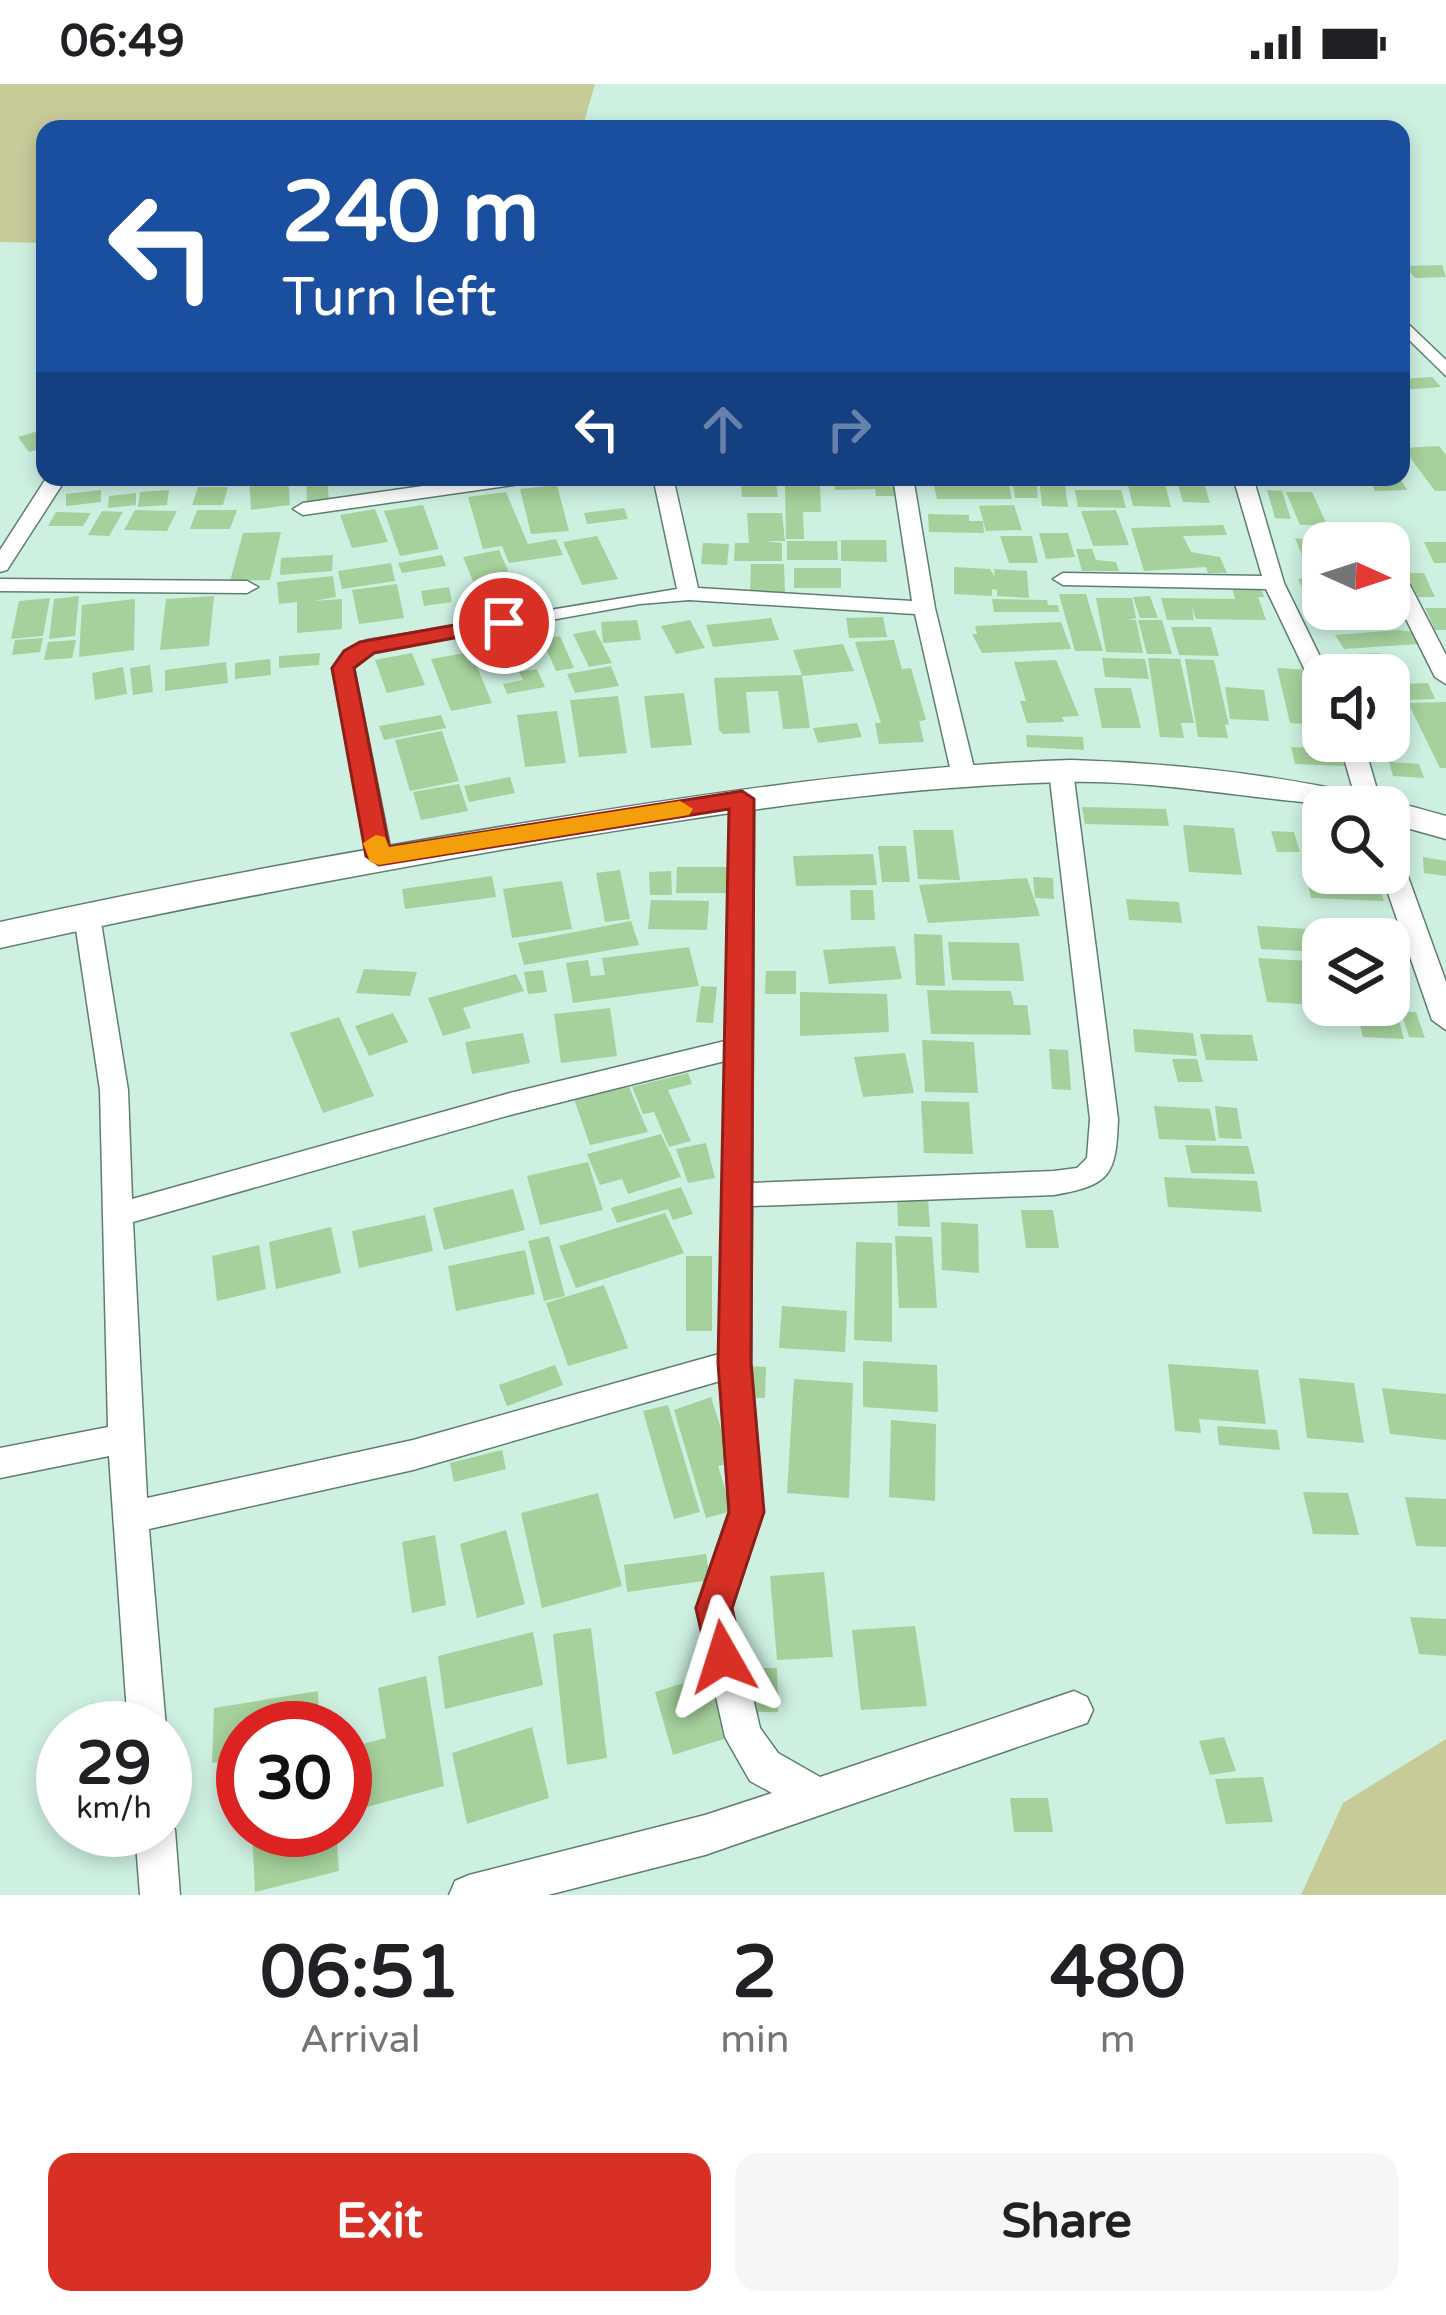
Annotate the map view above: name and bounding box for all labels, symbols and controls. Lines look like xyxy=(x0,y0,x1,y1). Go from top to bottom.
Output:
text: 06:49 xyxy=(60,15,185,69)
text: 240 m xyxy=(282,163,539,264)
icon: left xyxy=(84,168,240,324)
text: Turn left xyxy=(282,265,497,330)
icon: left xyxy=(564,396,630,462)
icon: ahead xyxy=(690,396,756,462)
icon: right xyxy=(816,396,882,462)
north arrow xyxy=(1302,522,1410,630)
map controls xyxy=(1302,522,1410,1026)
pin xyxy=(453,572,555,674)
icon: arrive xyxy=(471,590,537,656)
button: sound xyxy=(1302,654,1410,762)
button: search xyxy=(1302,786,1410,894)
button: layers xyxy=(1302,918,1410,1026)
position arrow xyxy=(660,1594,786,1720)
speed limit sign: 30 xyxy=(216,1701,372,1857)
text: 29 xyxy=(76,1728,152,1800)
text: km/h xyxy=(76,1790,152,1827)
text: 06:51 xyxy=(260,1930,460,2017)
text: 2 xyxy=(732,1930,778,2017)
text: 480 xyxy=(1050,1930,1186,2017)
text: Arrival xyxy=(300,2016,420,2063)
text: min xyxy=(720,2016,790,2063)
text: m xyxy=(1100,2016,1136,2063)
button: Exit xyxy=(48,2153,711,2291)
button: Share xyxy=(735,2153,1398,2291)

